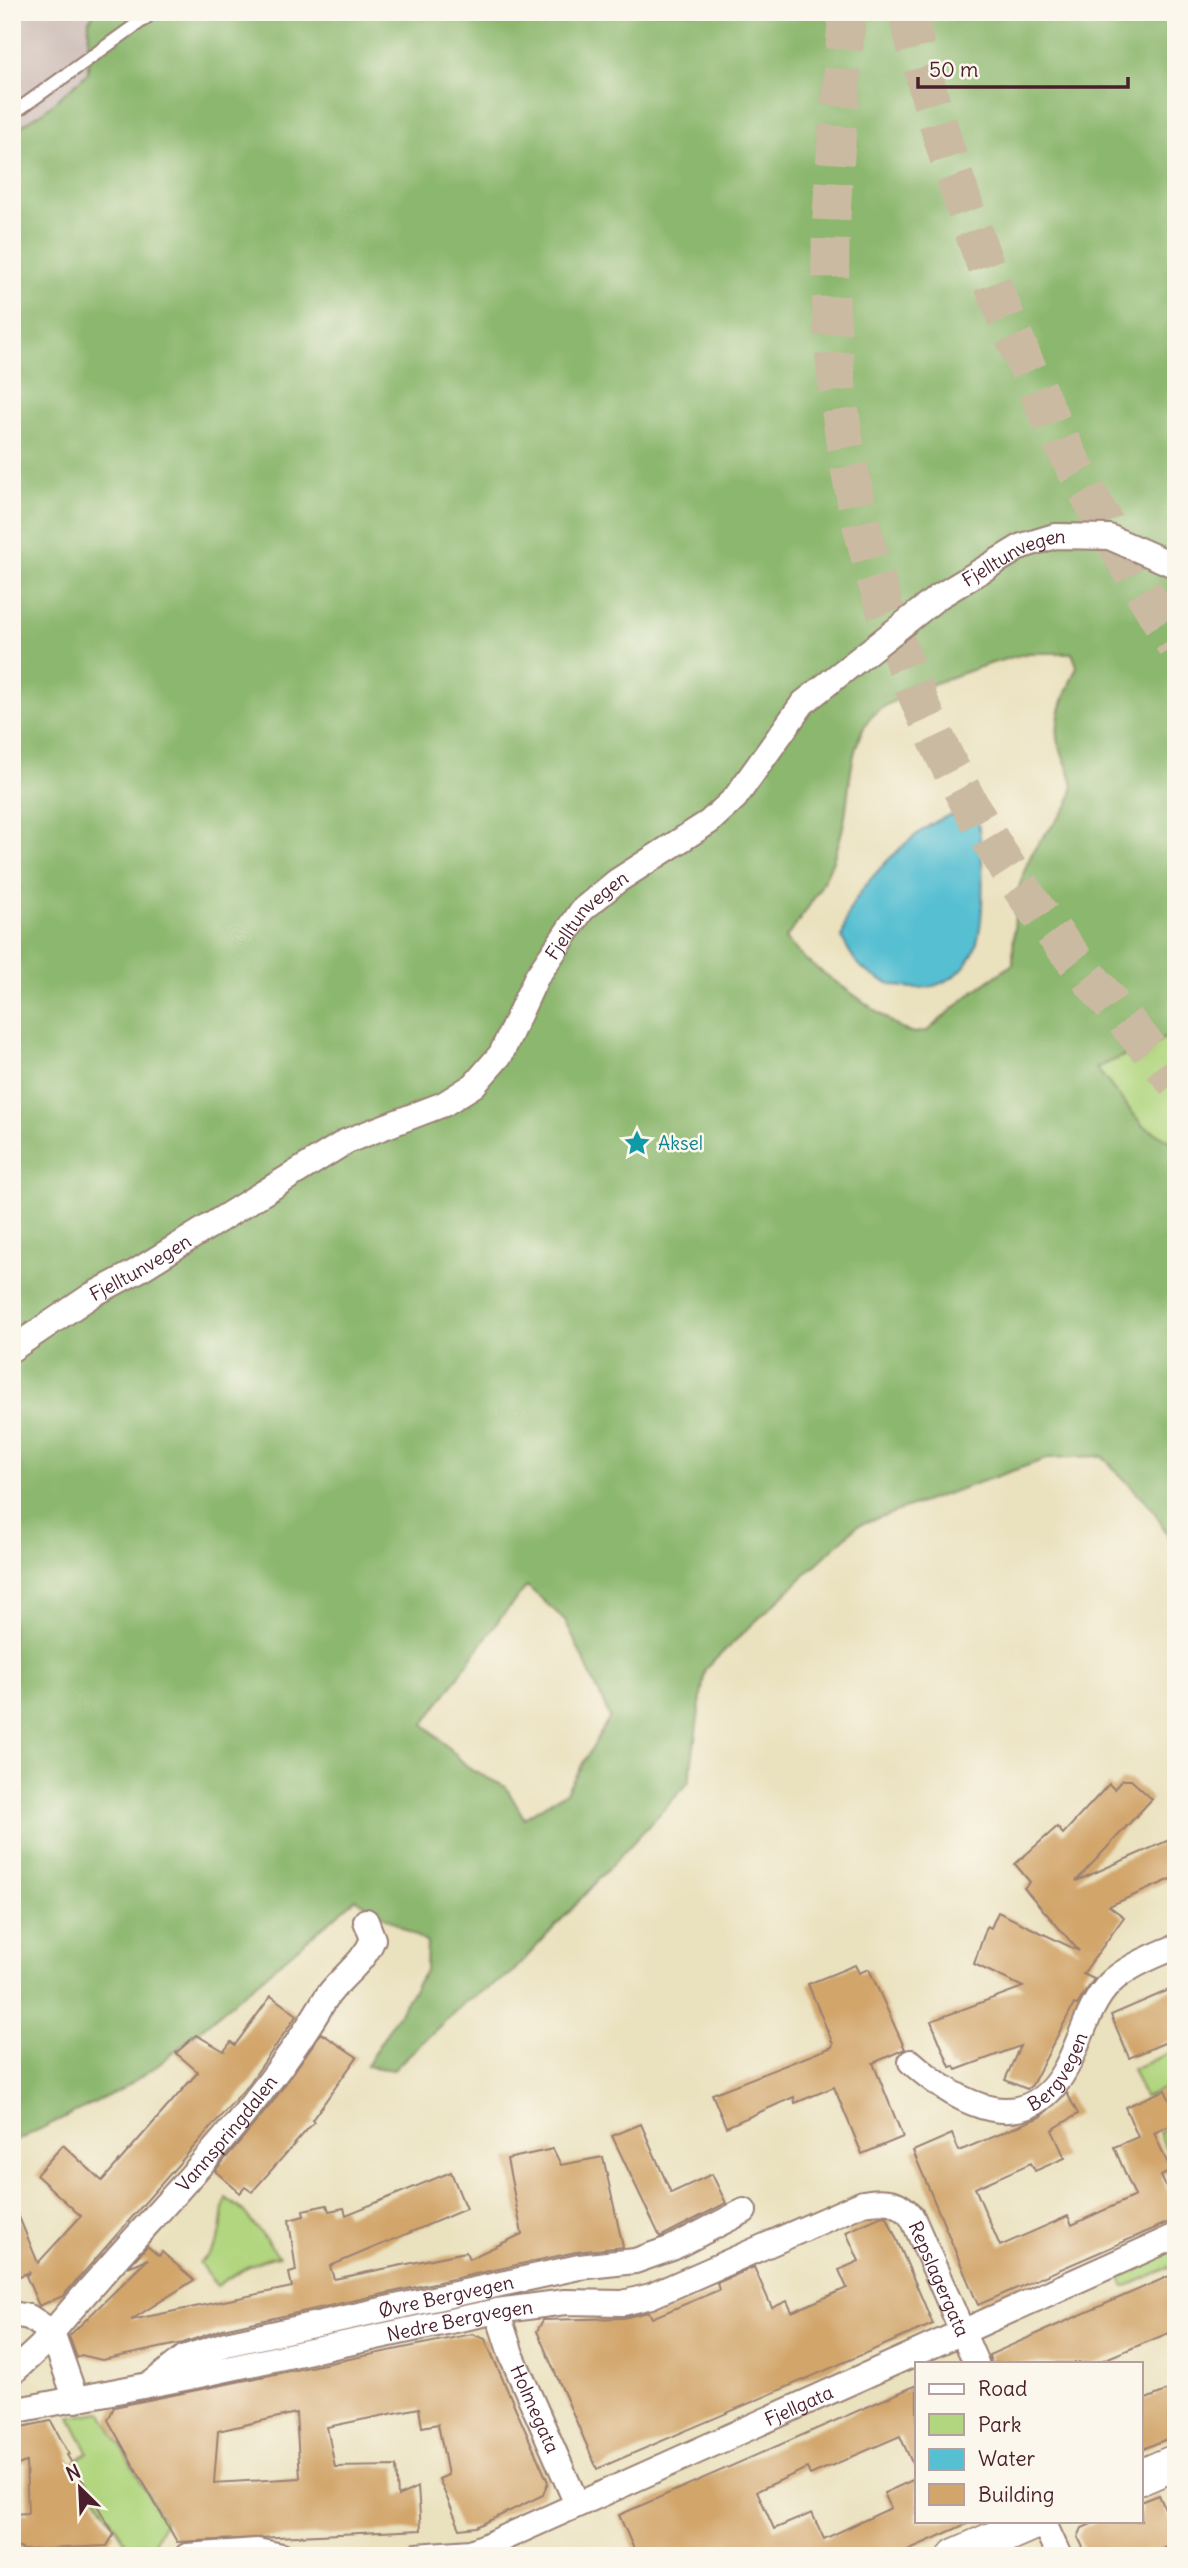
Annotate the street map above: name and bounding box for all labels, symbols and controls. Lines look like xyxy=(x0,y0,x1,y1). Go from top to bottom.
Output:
scale bar xyxy=(918,46,1128,90)
text: 50 m xyxy=(929,56,978,83)
street label: Fjelltunvegen xyxy=(957,524,1066,592)
street label: Fjelltunvegen xyxy=(540,865,632,964)
place icon: Aksel xyxy=(622,1128,652,1158)
place label: Aksel xyxy=(658,1131,703,1155)
street label: Fjelltunvegen xyxy=(85,1229,195,1306)
street label: Bergvegen xyxy=(1023,2029,1093,2116)
street label: Vannspringdalen xyxy=(171,2070,282,2196)
street label: Repslagergata xyxy=(903,2217,975,2340)
street label: Øvre Bergvegen xyxy=(376,2270,516,2322)
street label: Nedre Bergvegen xyxy=(384,2294,534,2346)
street label: Holmegata xyxy=(505,2361,565,2457)
legend xyxy=(915,2362,1142,2522)
text: Road xyxy=(978,2375,1027,2402)
street label: Fjellgata xyxy=(761,2380,837,2431)
text: Park xyxy=(978,2411,1021,2438)
text: Water xyxy=(978,2445,1036,2472)
north arrow xyxy=(46,2452,116,2522)
text: N xyxy=(62,2459,84,2486)
text: Building xyxy=(978,2481,1054,2508)

